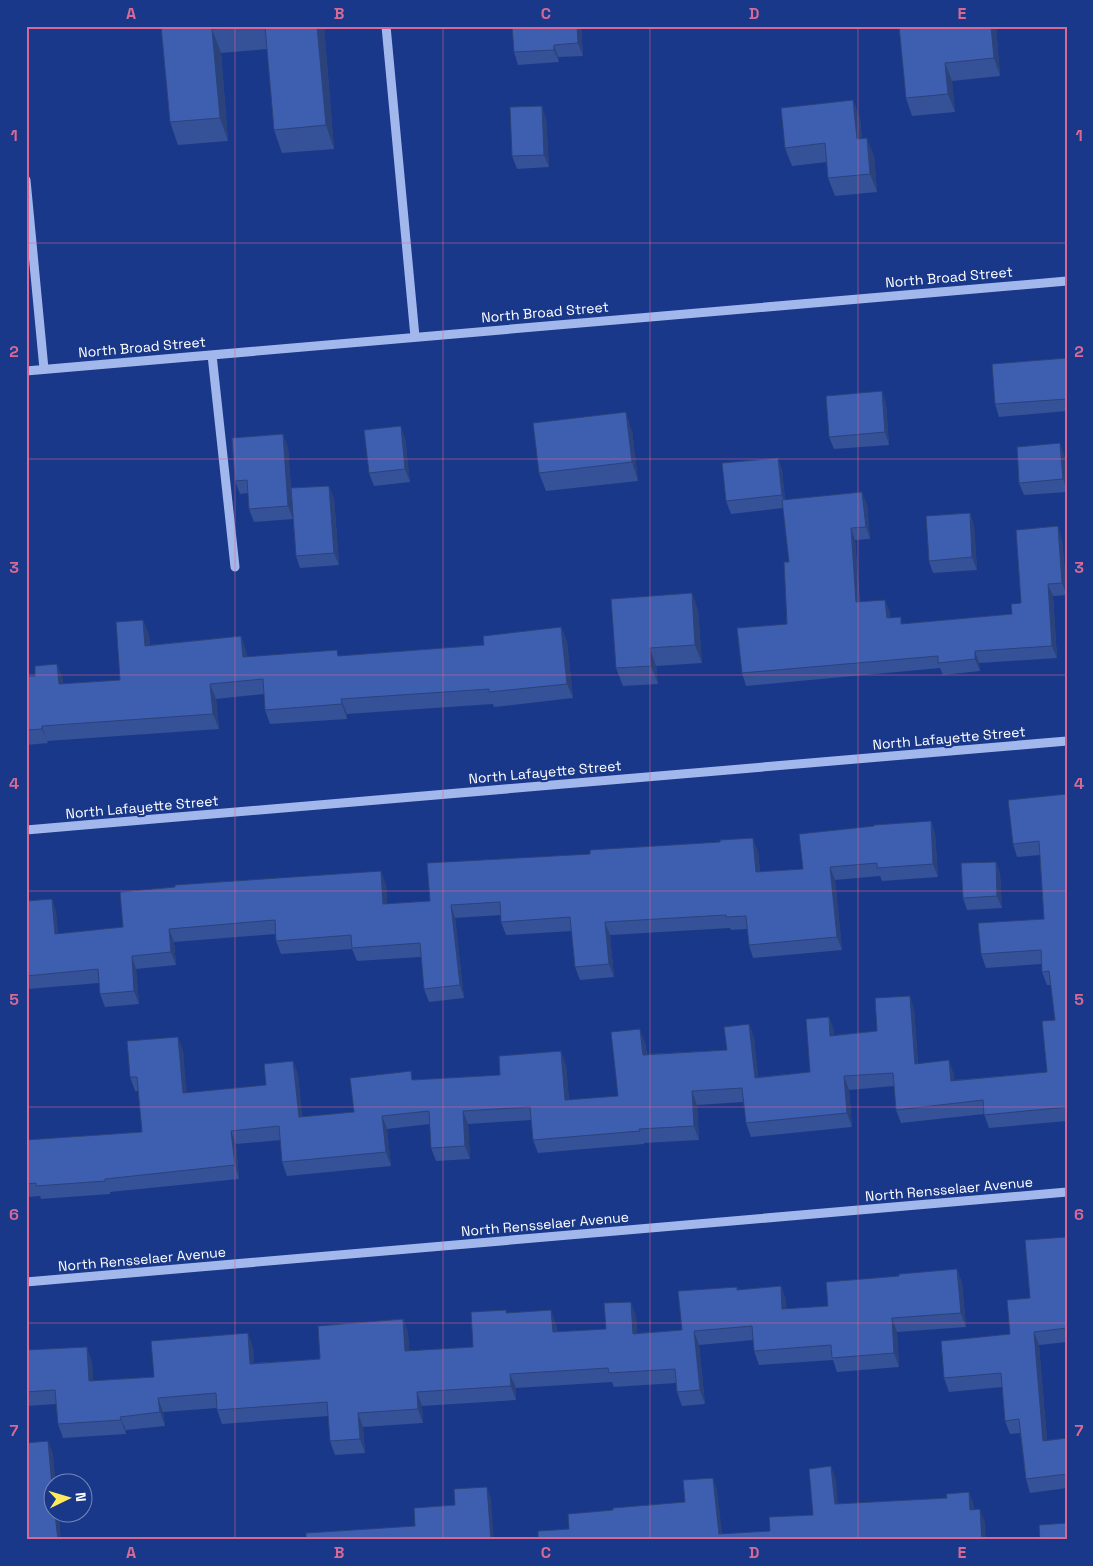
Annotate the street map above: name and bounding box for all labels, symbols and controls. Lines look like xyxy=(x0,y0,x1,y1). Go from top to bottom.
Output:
text: A xyxy=(126,3,136,24)
text: B xyxy=(334,3,344,24)
text: C xyxy=(541,3,551,24)
text: D xyxy=(749,3,759,24)
text: E xyxy=(958,3,967,24)
text: 1 xyxy=(10,125,18,146)
text: 1 xyxy=(1075,125,1083,146)
street label: North Broad Street xyxy=(884,262,1014,292)
street label: North Broad Street xyxy=(480,297,610,327)
street label: North Broad Street xyxy=(77,332,207,362)
text: 2 xyxy=(9,341,19,362)
text: 2 xyxy=(1074,341,1084,362)
text: 3 xyxy=(9,557,19,578)
text: 3 xyxy=(1074,557,1084,578)
street label: North Lafayette Street xyxy=(872,722,1026,754)
street label: North Lafayette Street xyxy=(468,756,622,788)
text: 4 xyxy=(9,773,19,794)
text: 4 xyxy=(1074,773,1084,794)
street label: North Lafayette Street xyxy=(65,791,219,823)
text: 5 xyxy=(9,989,19,1010)
text: 5 xyxy=(1074,989,1084,1010)
street label: North Rensselaer Avenue xyxy=(864,1173,1034,1205)
text: 6 xyxy=(9,1204,19,1225)
text: 6 xyxy=(1074,1204,1084,1225)
street label: North Rensselaer Avenue xyxy=(460,1208,630,1240)
street label: North Rensselaer Avenue xyxy=(57,1243,227,1275)
text: 7 xyxy=(10,1420,19,1441)
text: 7 xyxy=(1075,1420,1084,1441)
north arrow xyxy=(42,1474,92,1524)
text: N xyxy=(72,1491,90,1502)
text: A xyxy=(126,1542,136,1563)
text: B xyxy=(334,1542,344,1563)
text: C xyxy=(541,1542,551,1563)
text: D xyxy=(749,1542,759,1563)
text: E xyxy=(958,1542,967,1563)

